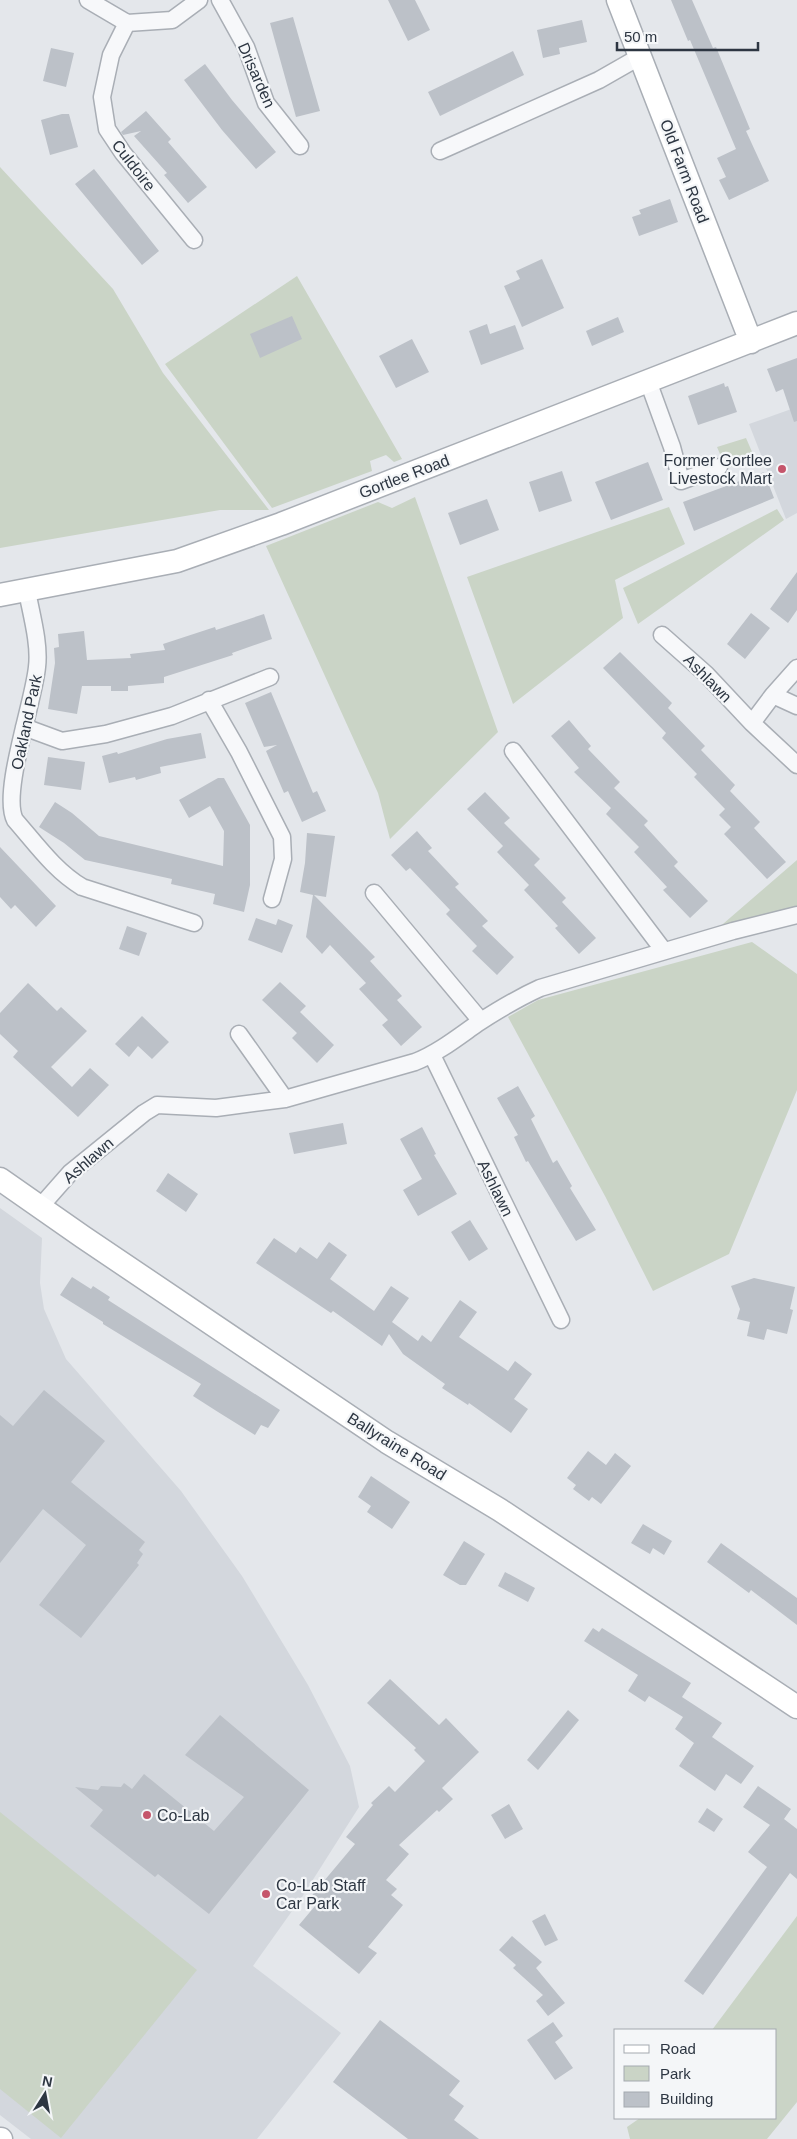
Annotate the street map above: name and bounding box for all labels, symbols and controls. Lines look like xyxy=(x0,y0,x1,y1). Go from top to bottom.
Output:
scale bar xyxy=(617,20,758,52)
text: 50 m xyxy=(624,28,657,45)
street label: Drisarden xyxy=(235,40,278,110)
street label: Old Farm Road xyxy=(657,117,712,225)
street label: Culdoire xyxy=(109,137,159,194)
street label: Gortlee Road xyxy=(357,451,452,501)
place label: Former Gortlee Livestock Mart xyxy=(664,452,773,487)
marker: Former Gortlee Livestock Mart xyxy=(776,463,788,475)
street label: Ashlawn xyxy=(680,651,735,706)
street label: Oakland Park xyxy=(8,672,45,771)
street label: Ashlawn xyxy=(60,1134,117,1187)
street label: Ashlawn xyxy=(475,1157,516,1219)
street label: Ballyraine Road xyxy=(344,1409,449,1484)
place label: Co-Lab xyxy=(157,1807,210,1824)
marker: Co-Lab xyxy=(141,1809,153,1821)
place label: Co-Lab Staff Car Park xyxy=(276,1877,366,1912)
marker: Co-Lab Staff Car Park xyxy=(260,1888,272,1900)
legend xyxy=(614,2029,777,2119)
text: Road xyxy=(660,2040,696,2057)
text: Park xyxy=(660,2065,691,2082)
north arrow xyxy=(20,2069,70,2119)
text: N xyxy=(41,2072,54,2090)
text: Building xyxy=(660,2090,713,2107)

